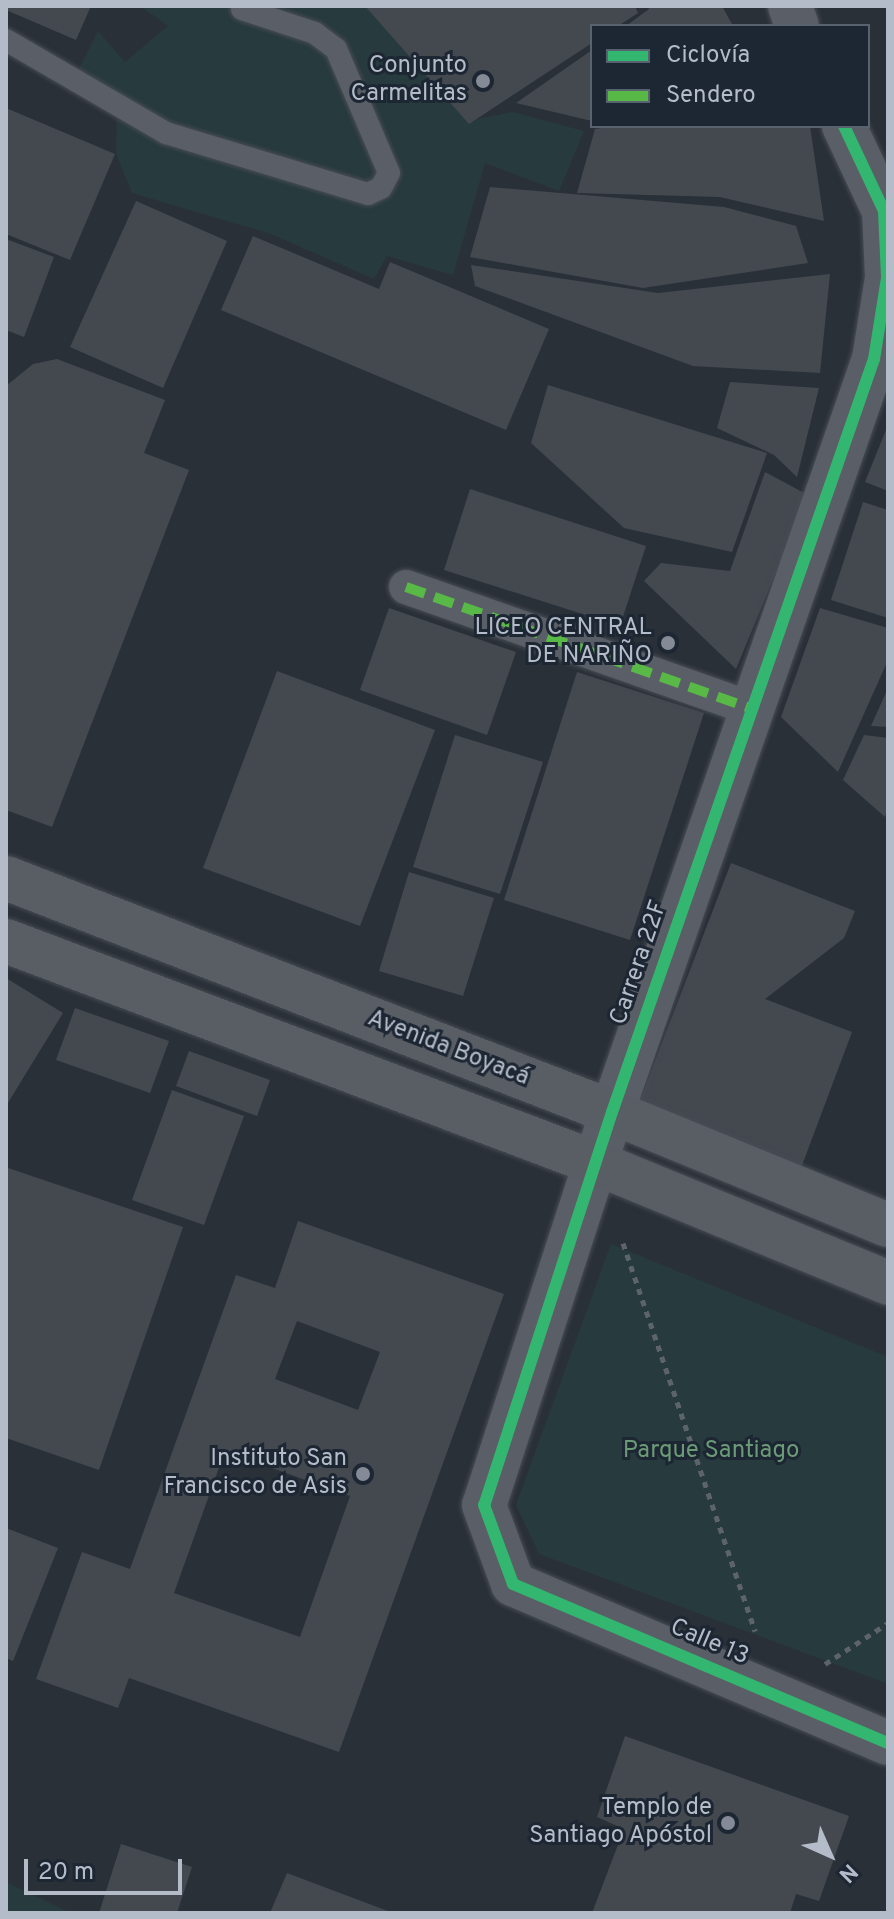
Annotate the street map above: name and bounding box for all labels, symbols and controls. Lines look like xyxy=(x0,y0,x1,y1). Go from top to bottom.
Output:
legend xyxy=(590,24,870,128)
text: Ciclovía xyxy=(666,41,750,71)
place label: Conjunto Carmelitas xyxy=(351,53,467,109)
marker: Conjunto Carmelitas xyxy=(474,72,492,90)
text: Sendero xyxy=(666,81,756,111)
place label: LICEO CENTRAL DE NARIÑO xyxy=(474,615,652,671)
marker: LICEO CENTRAL DE NARIÑO xyxy=(659,634,677,652)
street label: Carrera 22F xyxy=(605,897,675,1029)
street label: Avenida Boyacá xyxy=(363,1005,533,1093)
park label: Parque Santiago xyxy=(623,1438,799,1466)
place label: Instituto San Francisco de Asis xyxy=(162,1446,347,1502)
marker: Instituto San Francisco de Asis xyxy=(354,1465,372,1483)
street label: Calle 13 xyxy=(665,1614,753,1672)
place label: Templo de Santiago Apóstol xyxy=(528,1795,712,1851)
marker: Templo de Santiago Apóstol xyxy=(719,1814,737,1832)
north arrow xyxy=(790,1815,870,1895)
scale bar xyxy=(28,1843,186,1893)
text: N xyxy=(832,1857,862,1887)
text: 20 m xyxy=(38,1858,94,1888)

